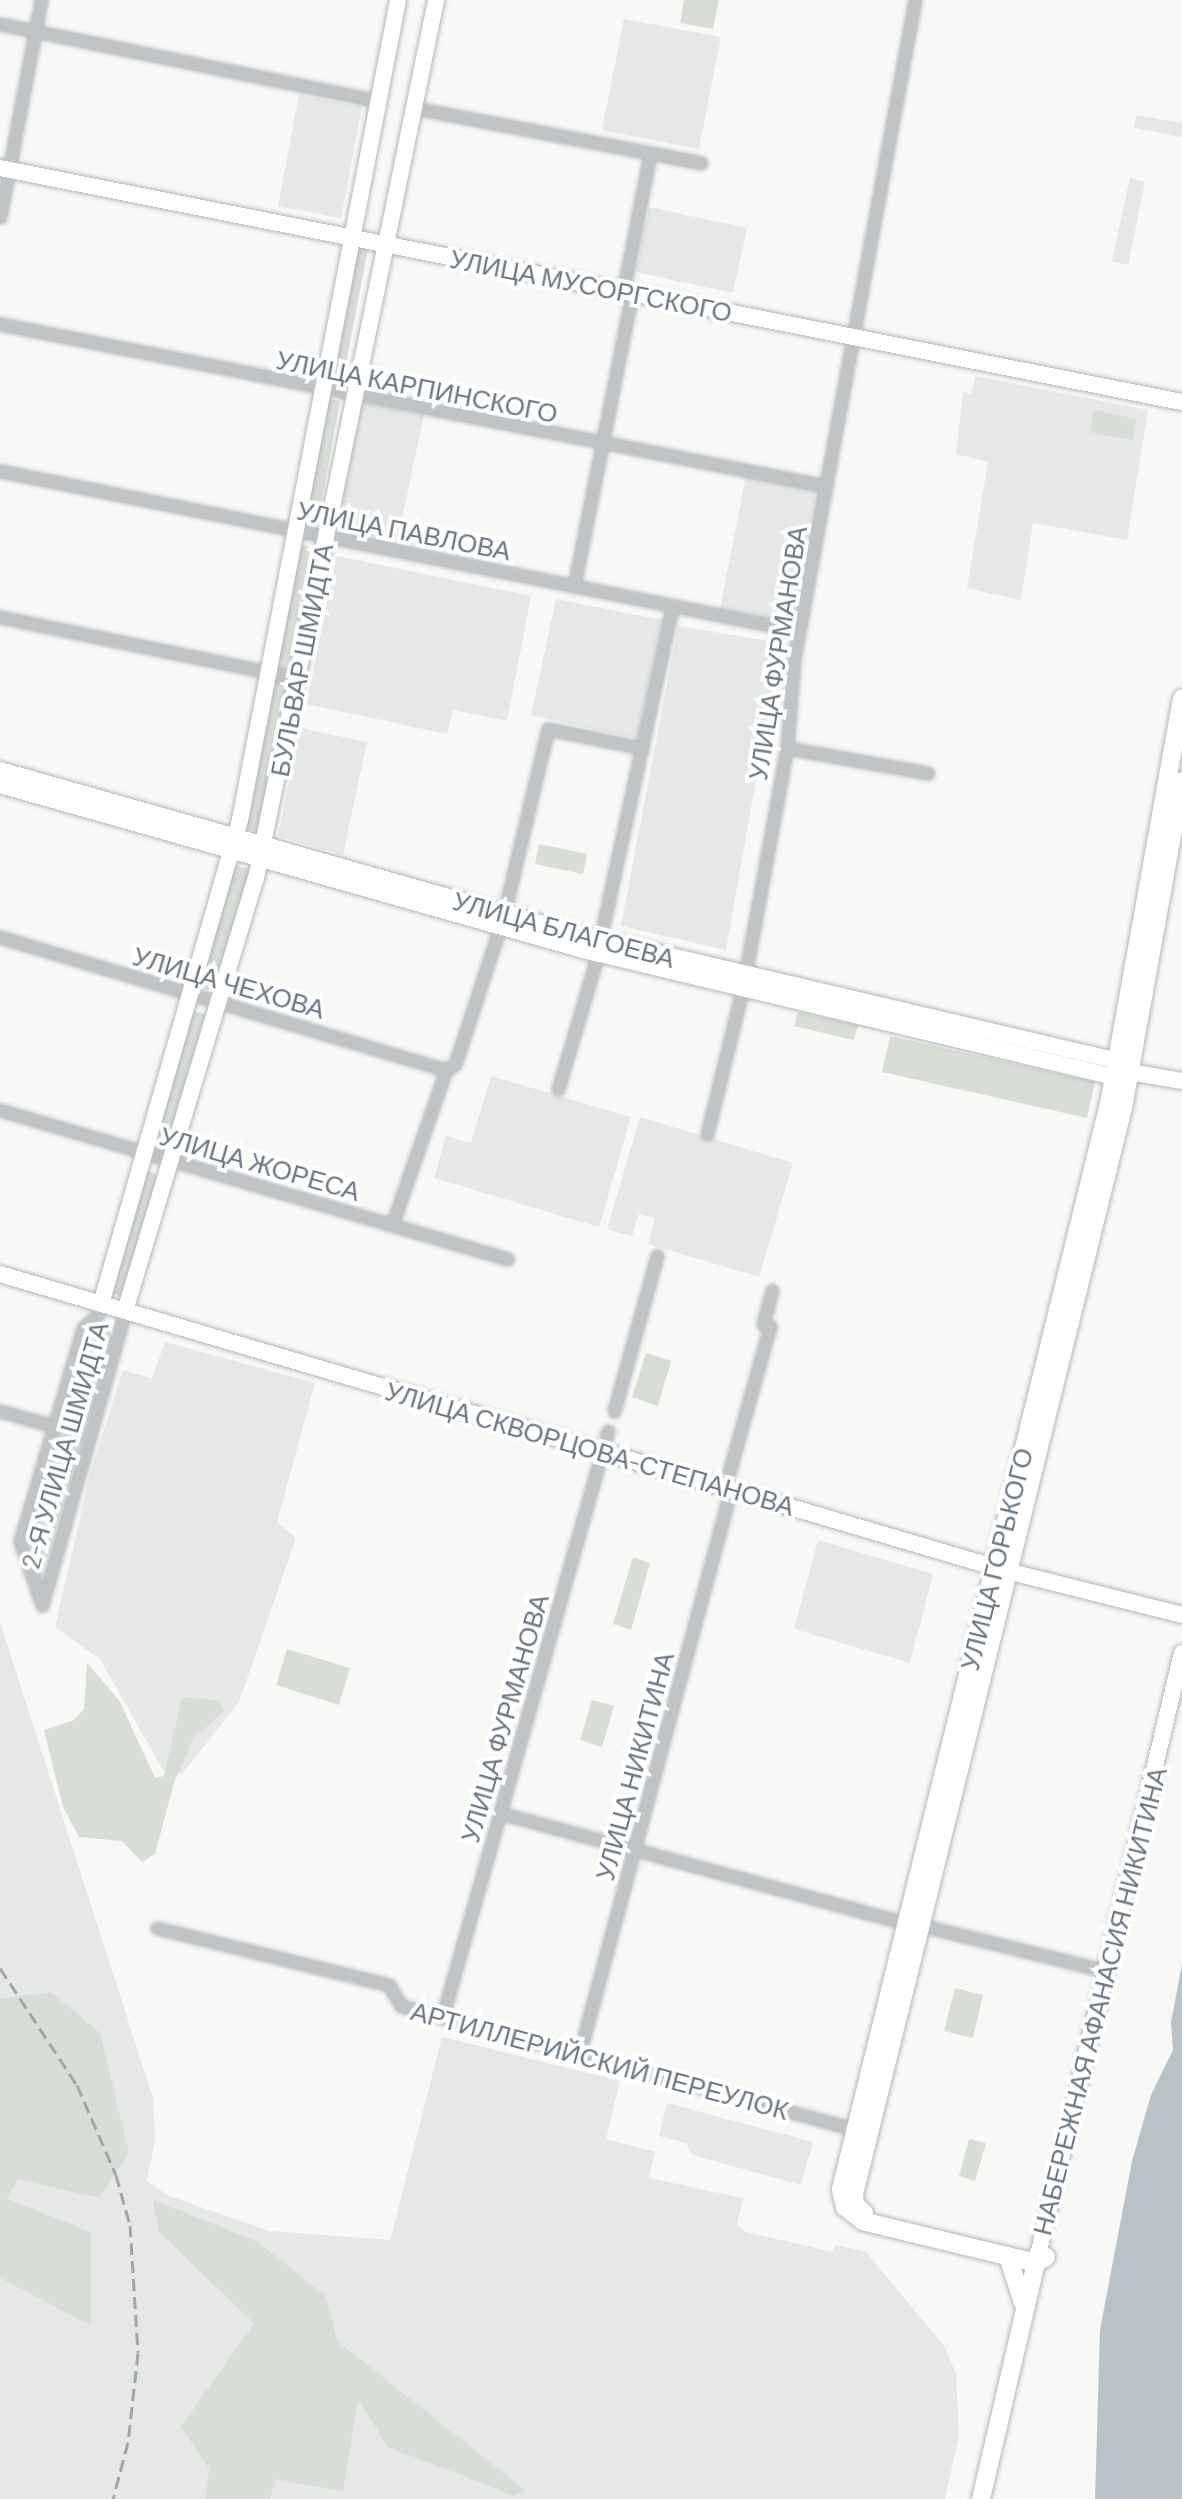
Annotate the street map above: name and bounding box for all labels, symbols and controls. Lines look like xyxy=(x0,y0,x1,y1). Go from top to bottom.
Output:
street label: УЛИЦА МУСОРГСКОГО xyxy=(447,242,735,328)
street label: УЛИЦА КАРПИНСКОГО xyxy=(274,343,560,429)
street label: УЛИЦА ПАВЛОВА xyxy=(294,494,514,566)
street label: УЛИЦА ФУРМАНОВА xyxy=(741,524,813,782)
street label: БУЛЬВАР ШМИДТА xyxy=(263,541,339,779)
street label: УЛИЦА БЛАГОЕВА xyxy=(450,884,678,974)
street label: УЛИЦА ЧЕХОВА xyxy=(129,940,329,1024)
street label: УЛИЦА ЖОРЕСА xyxy=(156,1119,364,1207)
street label: 2-Я УЛИЦА ШМИДТА xyxy=(14,1318,114,1572)
street label: УЛИЦА СКВОРЦОВА-СТЕПАНОВА xyxy=(382,1375,798,1521)
street label: УЛИЦА ГОРЬКОГО xyxy=(953,1444,1039,1674)
street label: УЛИЦА ФУРМАНОВА xyxy=(454,1590,554,1846)
street label: УЛИЦА НИКИТИНА xyxy=(588,1648,680,1884)
street label: НАБЕРЕЖНАЯ АФАНАСИЯ НИКИТИНА xyxy=(1026,1764,1172,2238)
street label: АРТИЛЛЕРИЙСКИЙ ПЕРЕУЛОК xyxy=(408,1995,792,2125)

